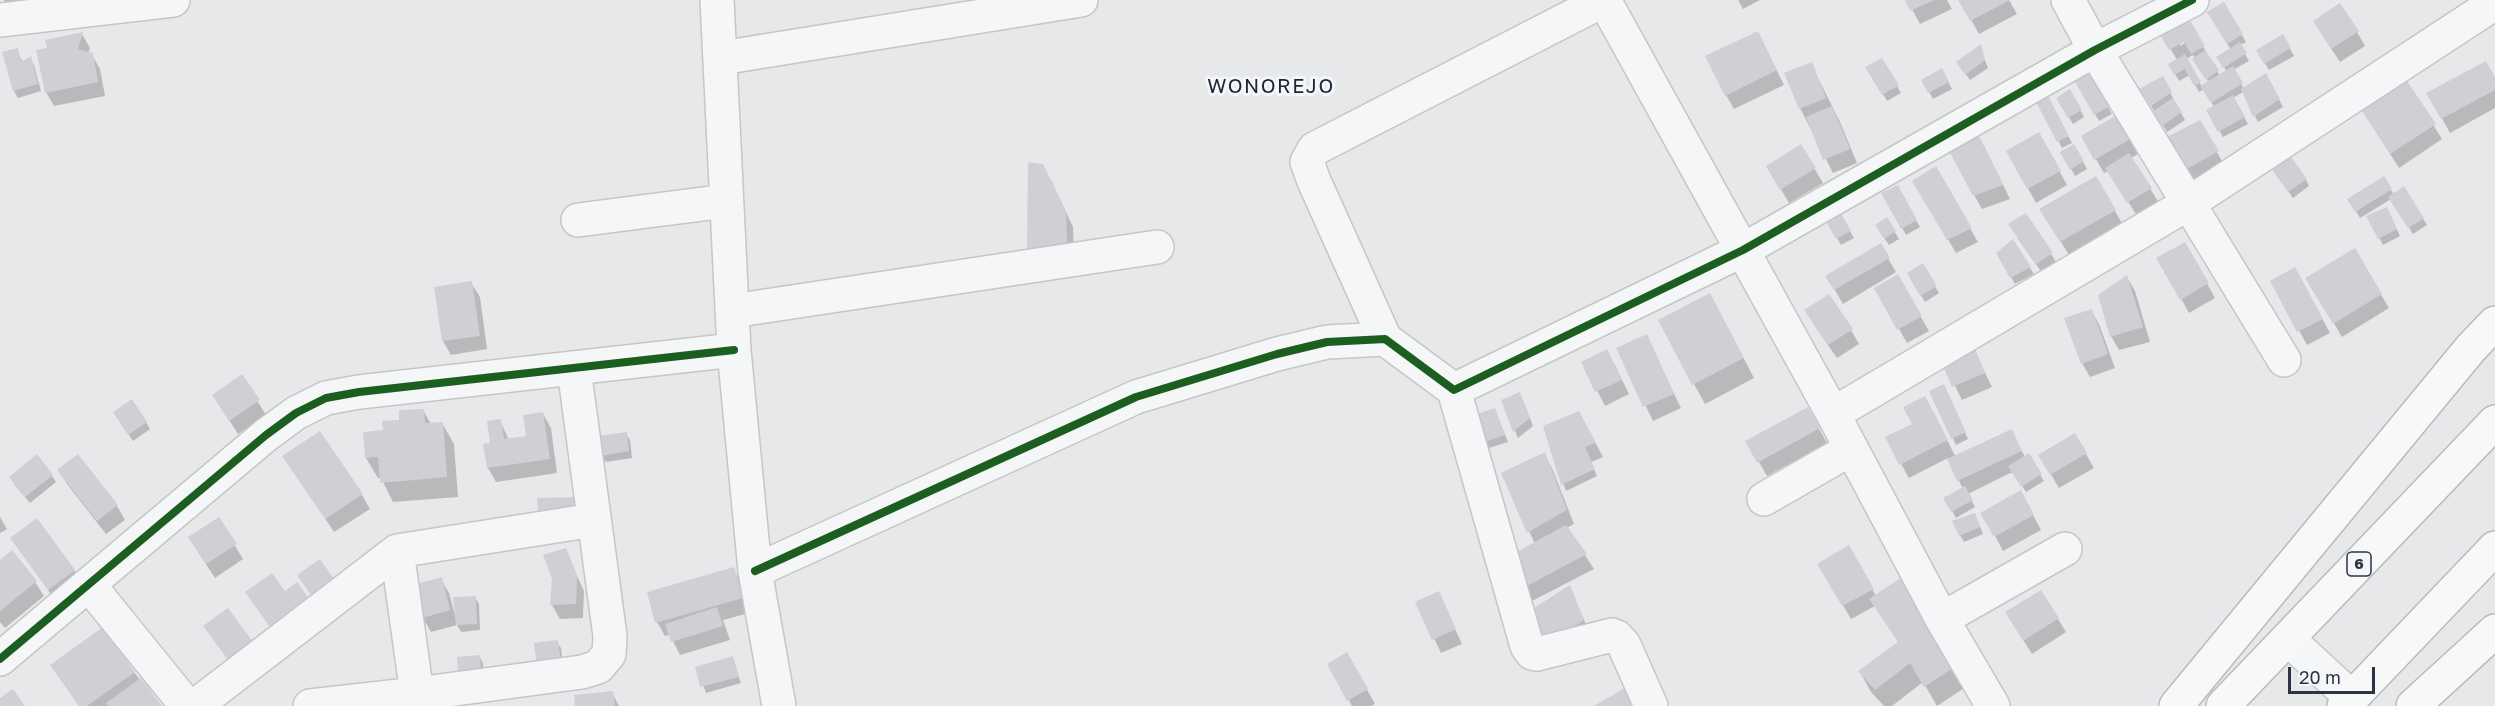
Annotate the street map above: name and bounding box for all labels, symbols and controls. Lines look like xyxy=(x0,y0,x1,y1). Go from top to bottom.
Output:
district label: WONOREJO xyxy=(1207,75,1335,99)
road number: 6 xyxy=(2347,552,2371,576)
scale bar xyxy=(2291,655,2378,693)
text: 20 m xyxy=(2299,666,2341,688)

